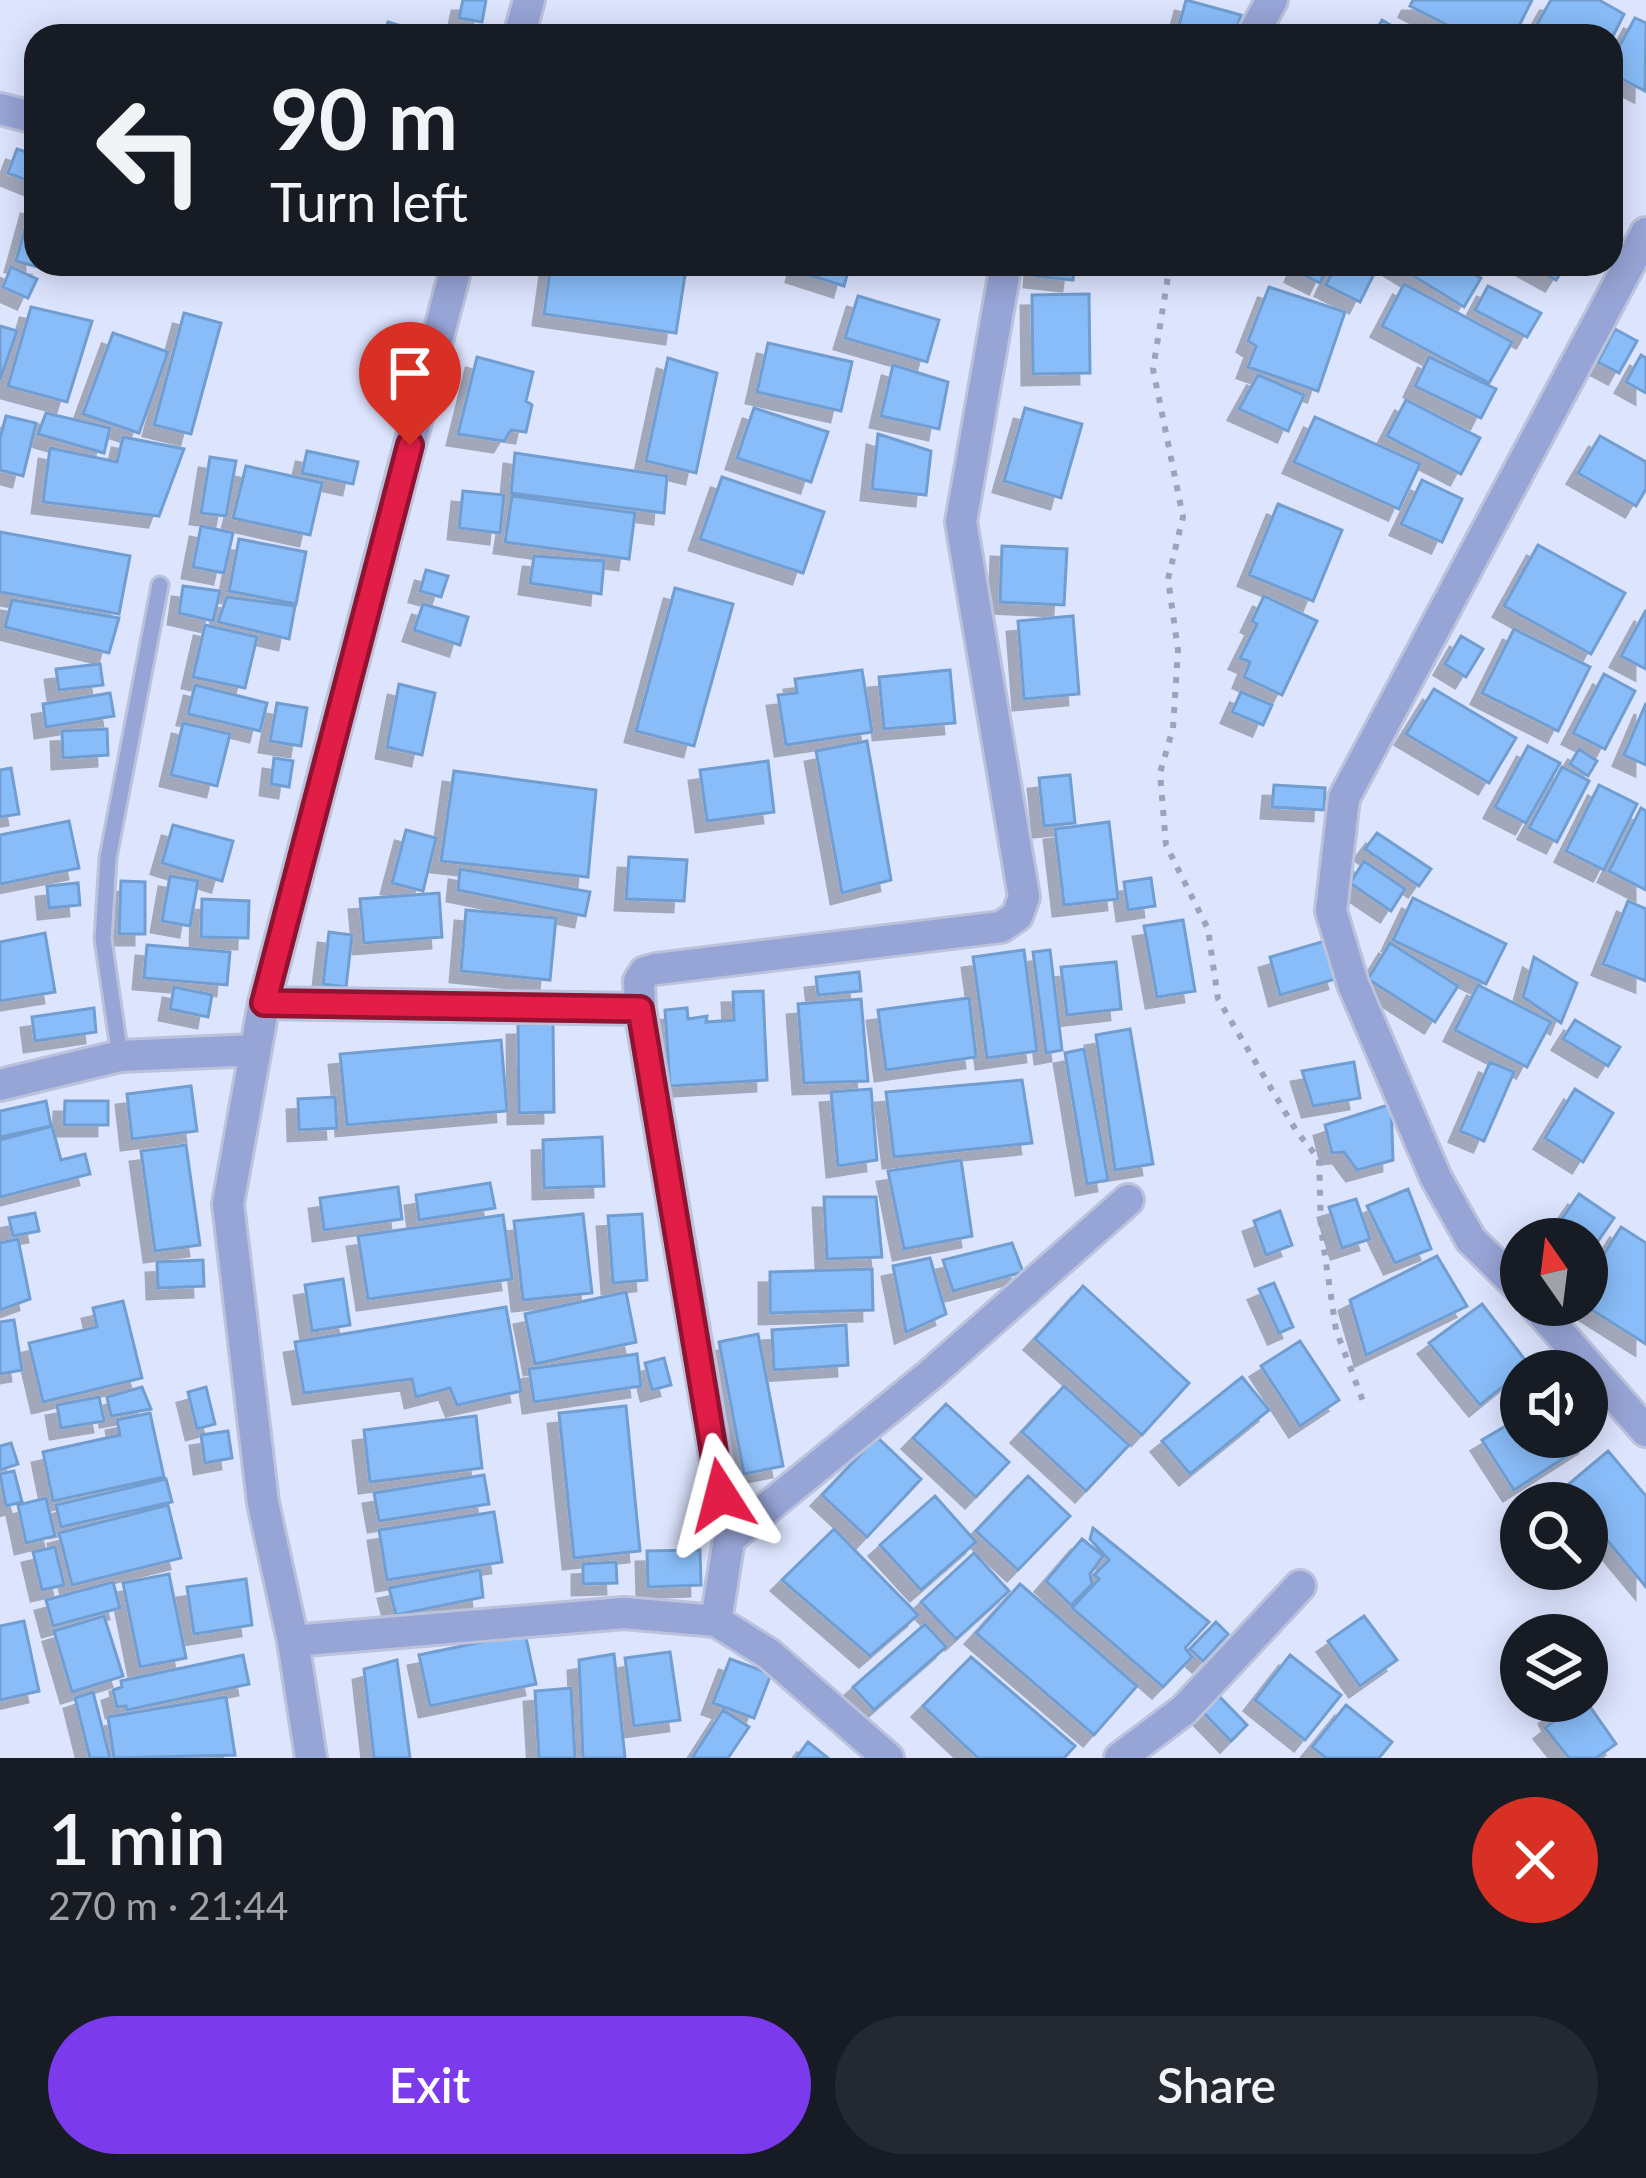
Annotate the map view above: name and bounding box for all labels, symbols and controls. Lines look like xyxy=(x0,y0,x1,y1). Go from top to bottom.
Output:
text: 90 m xyxy=(270,67,458,168)
icon: left xyxy=(72,72,228,228)
text: Turn left xyxy=(270,169,468,234)
pin xyxy=(359,322,461,445)
icon: arrive xyxy=(377,340,443,406)
north arrow xyxy=(1500,1218,1608,1326)
map controls xyxy=(1500,1218,1608,1722)
button: sound xyxy=(1500,1350,1608,1458)
position arrow xyxy=(658,1432,784,1558)
button: search xyxy=(1500,1482,1608,1590)
button: layers xyxy=(1500,1614,1608,1722)
text: 1 min xyxy=(48,1794,226,1880)
button: close xyxy=(1472,1797,1598,1923)
text: 270 m · 21:44 xyxy=(48,1882,288,1928)
button: Exit xyxy=(48,2016,811,2154)
button: Share xyxy=(835,2016,1598,2154)

